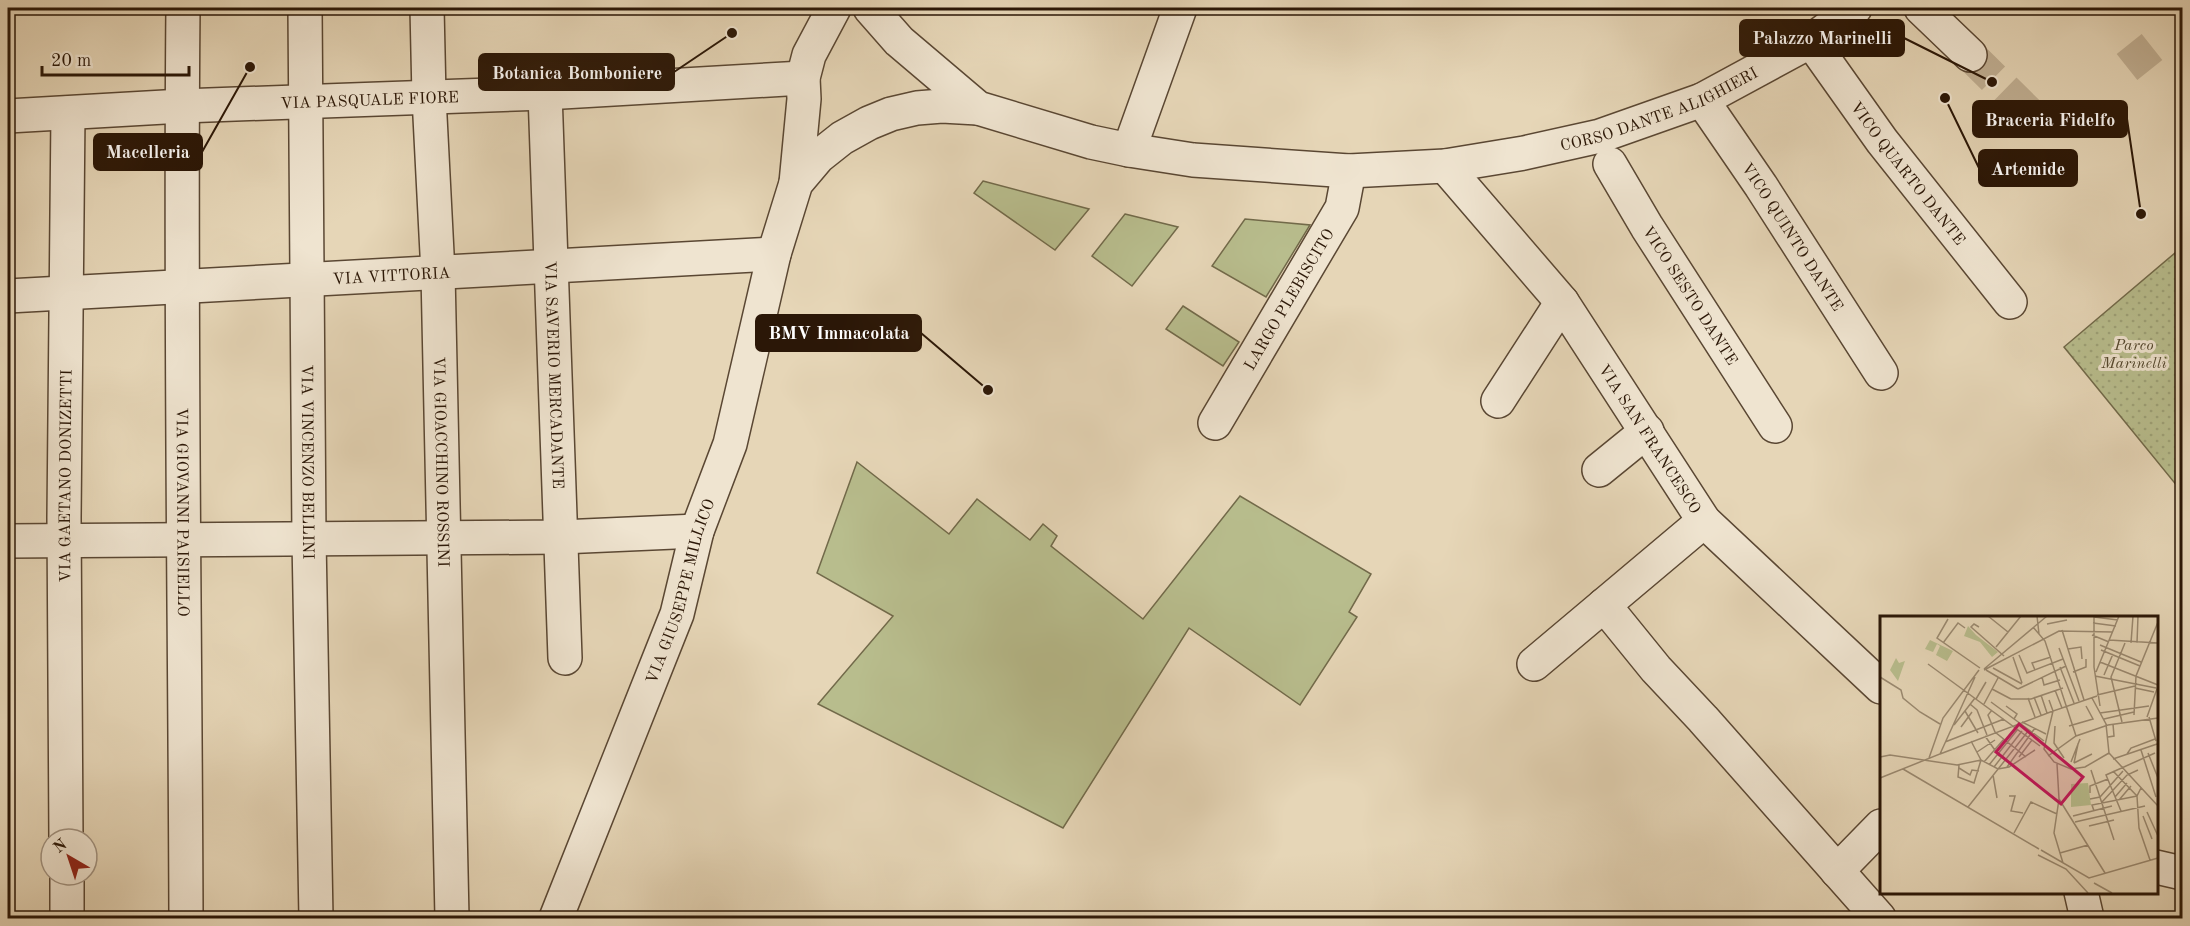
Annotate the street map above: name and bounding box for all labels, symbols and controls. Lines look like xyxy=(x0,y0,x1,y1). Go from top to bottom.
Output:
callout: Palazzo Marinelli xyxy=(1740,20,1904,56)
text: Palazzo Marinelli xyxy=(1752,30,1892,48)
scale bar xyxy=(42,39,189,77)
text: 20 m xyxy=(51,52,91,70)
callout: Botanica Bomboniere xyxy=(479,54,674,90)
text: Botanica Bomboniere xyxy=(492,65,662,83)
street label: CORSO DANTE ALIGHIERI xyxy=(1559,65,1761,155)
street label: VIA PASQUALE FIORE xyxy=(280,90,459,112)
street label: VICO QUARTO DANTE xyxy=(1847,99,1967,249)
callout: Braceria Fidelfo xyxy=(1973,101,2127,137)
text: Braceria Fidelfo xyxy=(1985,112,2115,130)
callout: Macelleria xyxy=(94,134,202,170)
text: Macelleria xyxy=(106,144,190,162)
callout: Artemide xyxy=(1979,150,2077,186)
street label: VICO QUINTO DANTE xyxy=(1738,160,1845,314)
text: Artemide xyxy=(1991,161,2065,179)
street label: VICO SESTO DANTE xyxy=(1639,224,1740,368)
street label: LARGO PLEBISCITO xyxy=(1242,227,1338,374)
street label: VIA SAVERIO MERCADANTE xyxy=(541,261,565,489)
street label: VIA VITTORIA xyxy=(332,266,451,288)
callout: BMV Immacolata xyxy=(756,315,921,351)
text: BMV Immacolata xyxy=(768,325,910,343)
park label: Parco Marinelli xyxy=(2100,338,2167,372)
street label: VIA GIOACCHINO ROSSINI xyxy=(430,356,450,567)
street label: VIA SAN FRANCESCO xyxy=(1595,362,1703,517)
street label: VIA VINCENZO BELLINI xyxy=(298,364,315,560)
street label: VIA GAETANO DONIZETTI xyxy=(58,369,75,583)
street label: VIA GIOVANNI PAISIELLO xyxy=(173,407,190,617)
street label: VIA GIUSEPPE MILLICO xyxy=(644,497,718,686)
inset map xyxy=(1880,616,2157,893)
north arrow xyxy=(39,827,99,887)
text: N xyxy=(51,836,71,857)

